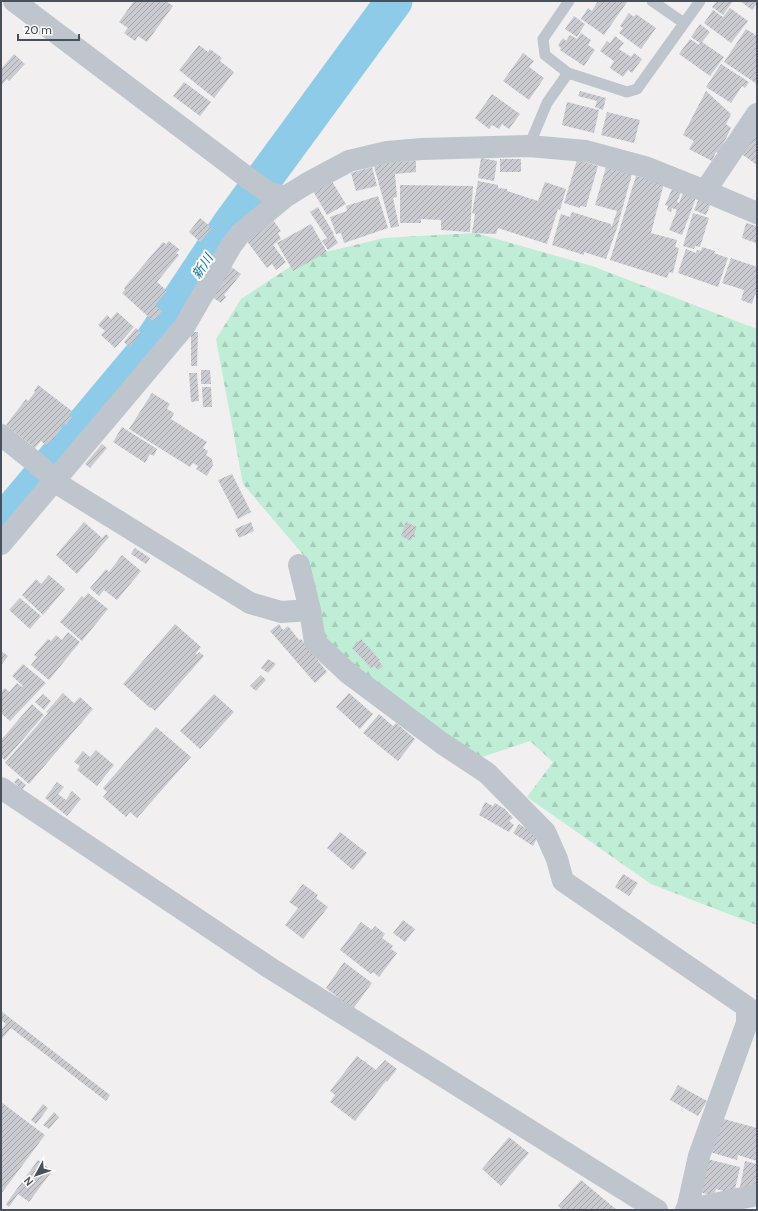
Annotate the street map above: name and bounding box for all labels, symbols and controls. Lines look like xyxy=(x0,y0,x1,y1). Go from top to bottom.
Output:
scale bar xyxy=(18,16,79,42)
text: 20 m xyxy=(24,22,52,37)
water label: 新川 xyxy=(188,249,217,281)
north arrow xyxy=(16,1155,56,1195)
text: N xyxy=(20,1174,36,1189)

